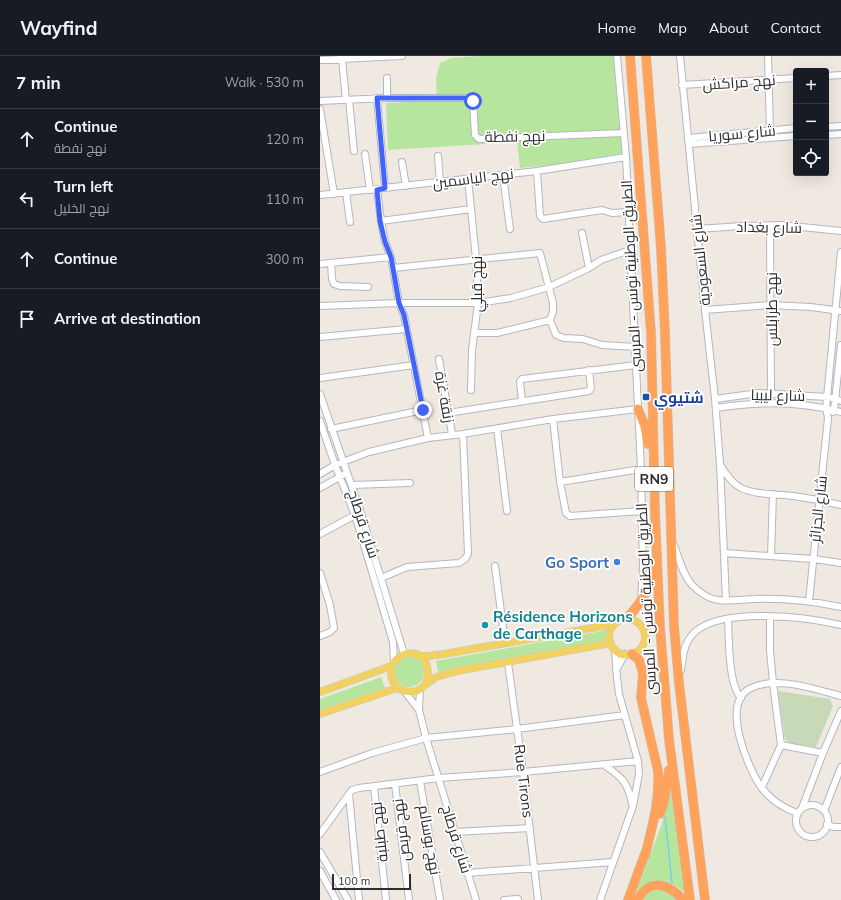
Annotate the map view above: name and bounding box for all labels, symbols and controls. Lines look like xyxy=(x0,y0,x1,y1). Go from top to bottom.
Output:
text: Wayfind xyxy=(20,16,97,40)
text: Home xyxy=(597,19,636,37)
text: Map xyxy=(658,19,687,37)
text: About xyxy=(709,19,749,37)
text: Contact xyxy=(771,19,821,37)
map controls xyxy=(793,68,829,176)
button: + xyxy=(793,68,829,104)
street label: نهج مراكش xyxy=(702,70,776,96)
text: 7 min xyxy=(16,72,61,93)
text: Walk · 530 m xyxy=(225,74,304,90)
route start xyxy=(464,92,482,110)
button: − xyxy=(793,104,829,140)
text: Continue xyxy=(54,117,117,136)
street label: شارع سوريا xyxy=(707,121,777,147)
street label: نهج نفطة xyxy=(484,126,546,148)
icon: ahead xyxy=(16,128,38,150)
text: 120 m xyxy=(266,131,304,147)
text: نهج نفطة xyxy=(54,140,107,156)
button: locate xyxy=(793,140,829,176)
street label: نهج الياسمين xyxy=(431,164,515,194)
text: Turn left xyxy=(54,177,113,196)
street label: الطريق الوطنية تونس - المرسى xyxy=(616,179,647,373)
icon: left xyxy=(16,188,38,210)
text: 110 m xyxy=(266,191,304,207)
text: نهج الخليل xyxy=(54,200,109,216)
street label: شارع السعودية xyxy=(686,213,716,307)
street label: شارع بغداد xyxy=(736,217,802,239)
icon: ahead xyxy=(16,248,38,270)
text: Continue xyxy=(54,249,117,268)
text: 300 m xyxy=(266,251,304,267)
street label: نهج قبلي xyxy=(467,256,489,312)
street label: نهج طرابلس xyxy=(762,272,783,346)
icon: arrive xyxy=(16,308,38,330)
text: Arrive at destination xyxy=(54,309,201,328)
street label: زنقة غزة xyxy=(431,370,459,424)
street label: شارع ليبيا xyxy=(750,385,806,407)
place label: شتيوي xyxy=(654,388,704,410)
marker: شتيوي xyxy=(641,392,651,402)
route end xyxy=(414,401,432,419)
road number: RN9 xyxy=(635,467,673,491)
street label: شارع الجزائر xyxy=(805,475,833,545)
street label: شارع قرطاج xyxy=(342,487,384,561)
street label: الطريق الوطنية تونس - المرسى xyxy=(631,502,662,696)
place label: Go Sport xyxy=(545,553,609,572)
marker: Go Sport xyxy=(612,557,622,567)
place label: Résidence Horizons de Carthage xyxy=(493,607,633,643)
marker: Résidence Horizons de Carthage xyxy=(480,620,490,630)
street label: Rue Tirons xyxy=(510,743,538,819)
street label: نهج قربص xyxy=(388,797,416,863)
street label: نهج طبلبة xyxy=(366,801,394,863)
street label: شارع قرطاج xyxy=(436,802,476,876)
street label: نهج بوسالم xyxy=(413,804,445,877)
scale bar xyxy=(332,872,411,891)
text: 100 m xyxy=(338,874,370,888)

